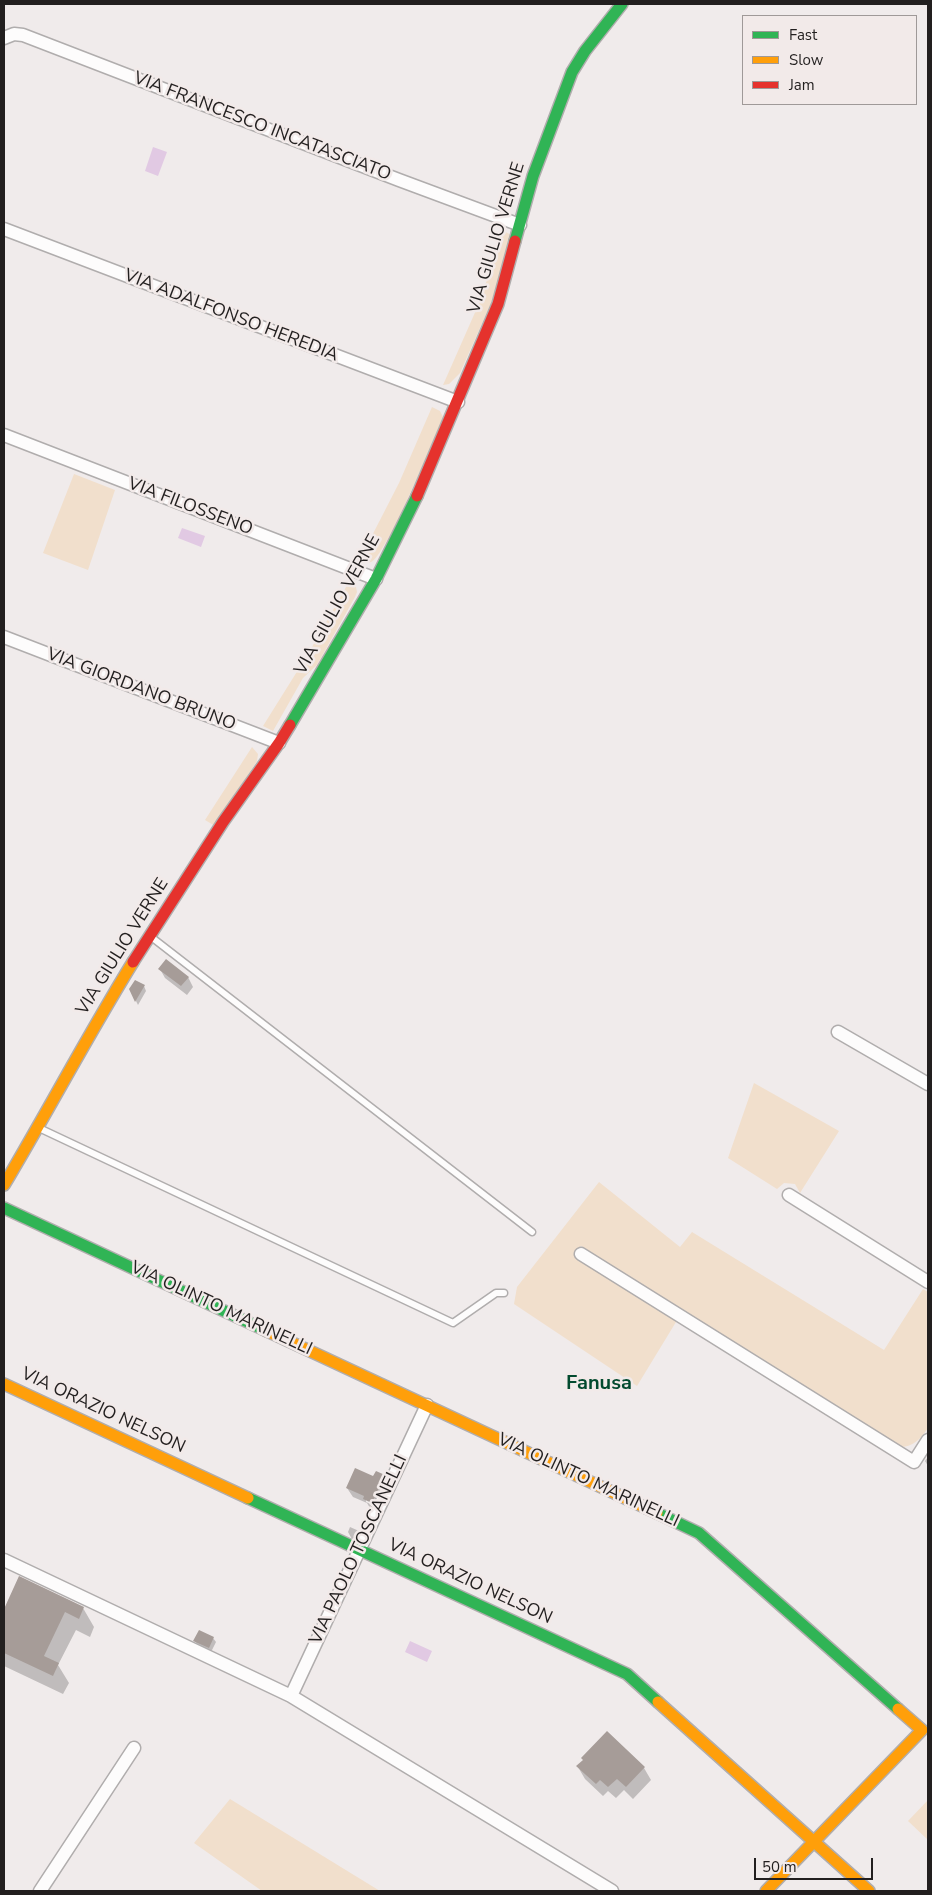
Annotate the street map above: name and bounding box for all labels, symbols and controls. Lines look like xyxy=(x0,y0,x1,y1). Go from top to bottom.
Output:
legend xyxy=(742,15,917,105)
text: Fast xyxy=(789,25,817,45)
text: Slow xyxy=(789,50,823,70)
street label: VIA FRANCESCO INCATASCIATO xyxy=(130,68,394,186)
text: Jam xyxy=(789,75,815,95)
street label: VIA GIULIO VERNE xyxy=(464,160,530,316)
street label: VIA ADALFONSO HEREDIA xyxy=(121,265,341,367)
street label: VIA FILOSSENO xyxy=(125,473,255,541)
street label: VIA GIULIO VERNE xyxy=(290,531,386,679)
street label: VIA GIORDANO BRUNO xyxy=(43,644,239,736)
street label: VIA GIULIO VERNE xyxy=(72,875,174,1019)
street label: VIA OLINTO MARINELLI xyxy=(127,1257,315,1361)
street label: VIA ORAZIO NELSON xyxy=(18,1364,188,1458)
district label: Fanusa xyxy=(566,1372,632,1396)
street label: VIA OLINTO MARINELLI xyxy=(494,1429,682,1533)
street label: VIA PAOLO TOSCANELLI xyxy=(305,1452,413,1648)
street label: VIA ORAZIO NELSON xyxy=(385,1535,555,1629)
scale bar xyxy=(757,1848,876,1880)
text: 50 m xyxy=(762,1857,797,1877)

